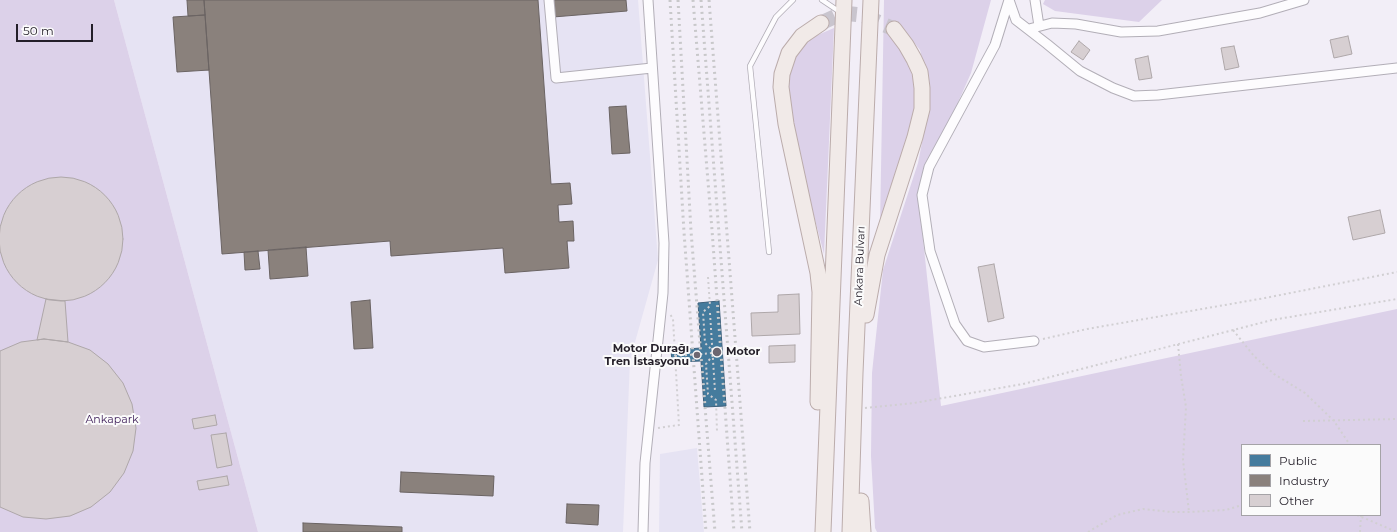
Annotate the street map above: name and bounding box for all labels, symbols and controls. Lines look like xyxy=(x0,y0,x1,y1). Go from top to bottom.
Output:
scale bar xyxy=(18,16,95,42)
text: 50 m xyxy=(23,23,54,38)
street label: Ankara Bulvarı xyxy=(852,226,868,306)
place label: Motor Durağı Tren İstasyonu xyxy=(605,342,689,368)
place label: Motor xyxy=(726,345,760,359)
marker: Motor xyxy=(711,346,723,358)
marker: Motor Durağı Tren İstasyonu xyxy=(692,350,702,360)
park label: Ankapark xyxy=(85,413,139,427)
legend xyxy=(1241,444,1381,516)
text: Public xyxy=(1279,453,1317,468)
text: Industry xyxy=(1279,473,1329,488)
text: Other xyxy=(1279,493,1314,508)

